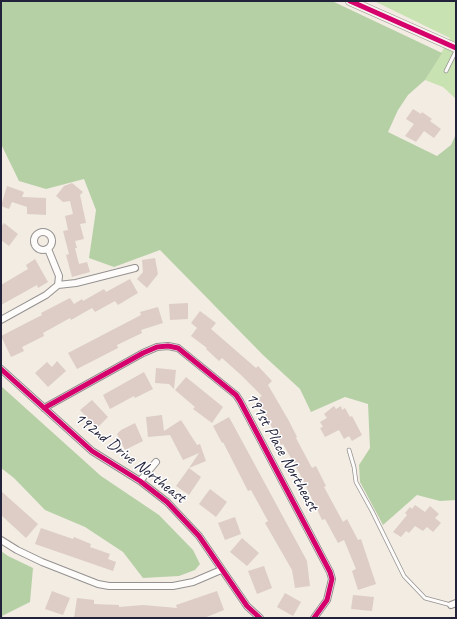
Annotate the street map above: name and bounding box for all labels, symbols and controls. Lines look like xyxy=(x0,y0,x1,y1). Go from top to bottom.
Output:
street label: 191st Place Northeast xyxy=(241,389,323,515)
street label: 192nd Drive Northeast xyxy=(70,408,190,508)

